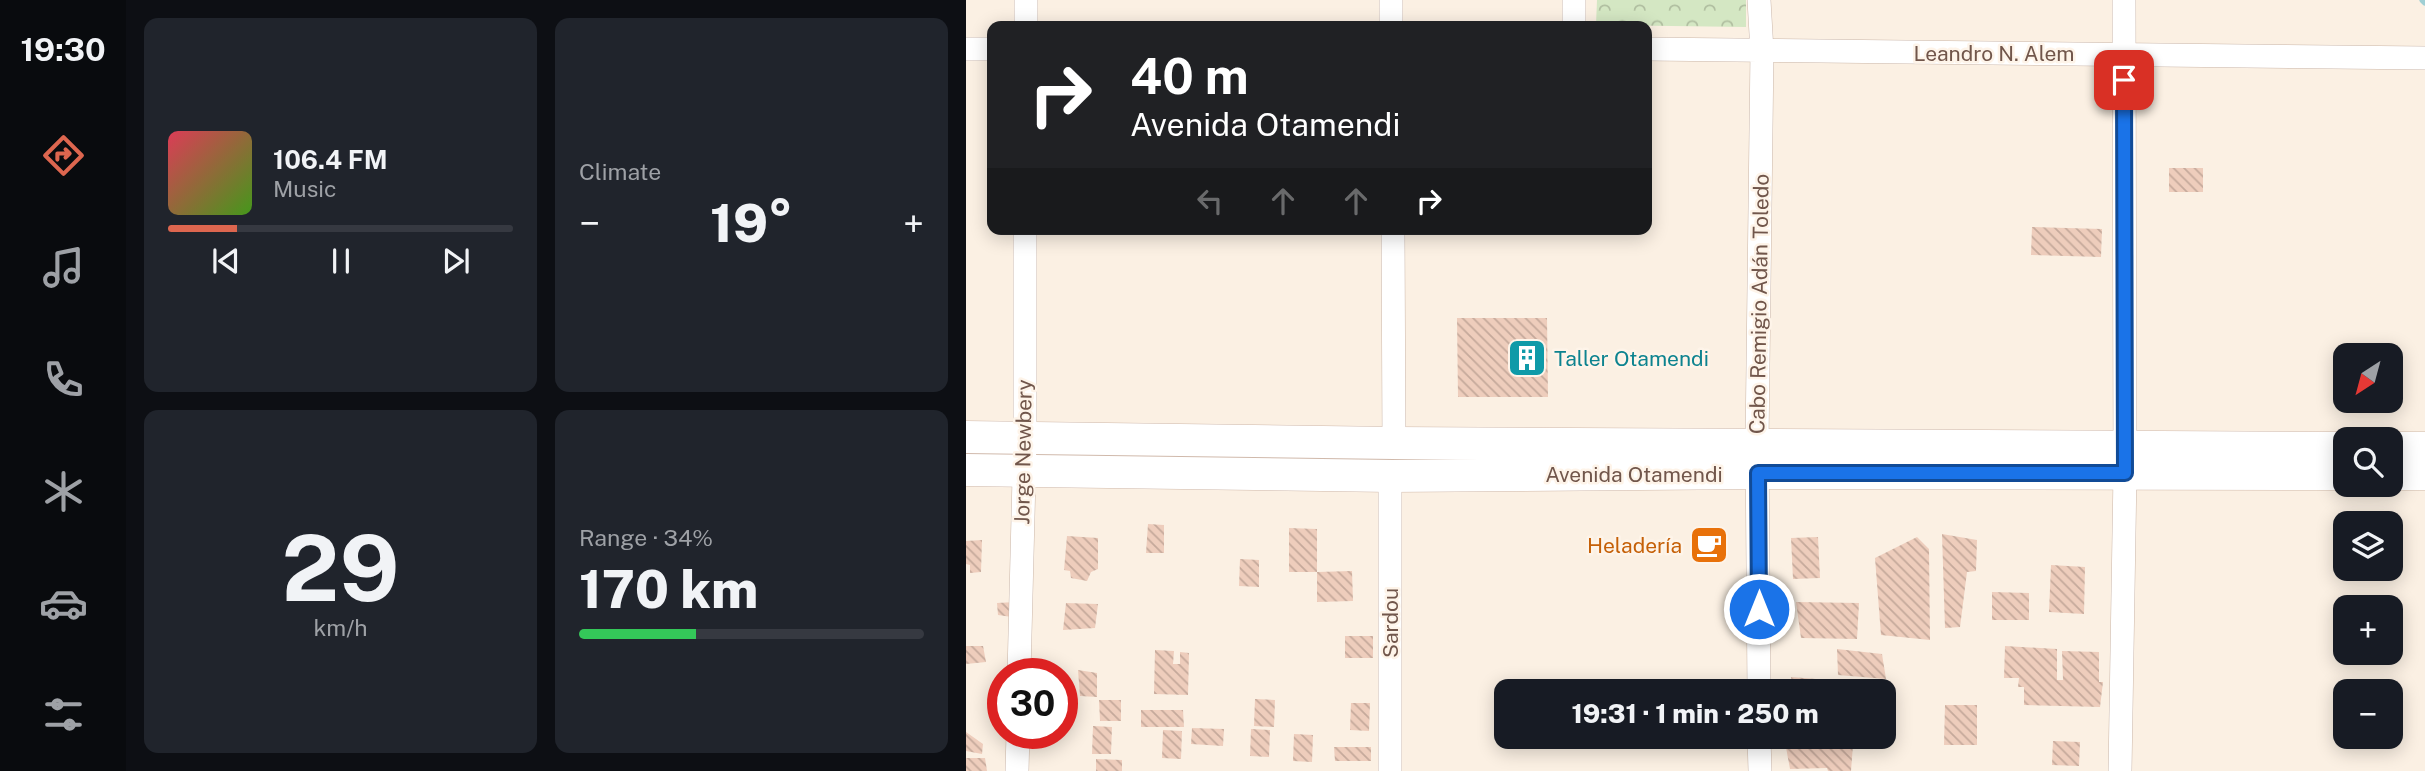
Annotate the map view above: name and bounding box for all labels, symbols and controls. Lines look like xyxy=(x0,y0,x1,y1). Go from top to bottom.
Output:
text: 19:30 xyxy=(20,31,106,68)
street label: Leandro N. Alem xyxy=(1913,41,2075,66)
text: 40 m xyxy=(1130,47,1249,105)
icon: right xyxy=(1015,49,1106,140)
pin xyxy=(2094,50,2154,110)
icon: arrive xyxy=(2105,61,2143,99)
text: Avenida Otamendi xyxy=(1130,106,1400,143)
icon: directions xyxy=(39,131,88,180)
text: 106.4 FM xyxy=(273,144,388,175)
text: Climate xyxy=(579,158,661,185)
street label: Cabo Remigio Adán Toledo xyxy=(1744,174,1774,434)
text: Music xyxy=(273,175,337,202)
icon: left xyxy=(1191,182,1229,220)
icon: ahead xyxy=(1264,182,1302,220)
icon: ahead xyxy=(1337,182,1375,220)
icon: right xyxy=(1410,182,1448,220)
text: 19° xyxy=(710,193,793,254)
text: − xyxy=(579,201,600,246)
text: + xyxy=(903,201,924,246)
icon: previous xyxy=(207,242,245,280)
icon: pause xyxy=(322,242,360,280)
icon: next xyxy=(437,242,475,280)
icon: music xyxy=(39,243,88,292)
building icon: Taller Otamendi xyxy=(1506,337,1548,379)
north arrow xyxy=(2333,343,2403,413)
map controls xyxy=(2333,343,2403,749)
place label: Taller Otamendi xyxy=(1554,346,1709,371)
icon: phone xyxy=(39,355,88,404)
street label: Jorge Newbery xyxy=(1009,379,1037,525)
button: search xyxy=(2333,427,2403,497)
street label: Avenida Otamendi xyxy=(1545,462,1723,487)
icon: climate xyxy=(39,467,88,516)
button: layers xyxy=(2333,511,2403,581)
text: 29 xyxy=(282,515,399,621)
text: Range · 34% xyxy=(579,524,713,551)
cafe icon: Heladería xyxy=(1688,524,1730,566)
place label: Heladería xyxy=(1587,533,1682,558)
text: 170 km xyxy=(579,559,758,620)
position arrow xyxy=(1722,572,1796,646)
icon: car xyxy=(39,579,88,628)
street label: Sardou xyxy=(1378,588,1403,658)
button: + xyxy=(2333,595,2403,665)
text: km/h xyxy=(313,614,368,641)
speed limit sign: 30 xyxy=(987,658,1078,749)
button: − xyxy=(2333,679,2403,749)
icon: filters xyxy=(39,690,88,739)
text: 19:31 · 1 min · 250 m xyxy=(1571,698,1819,729)

